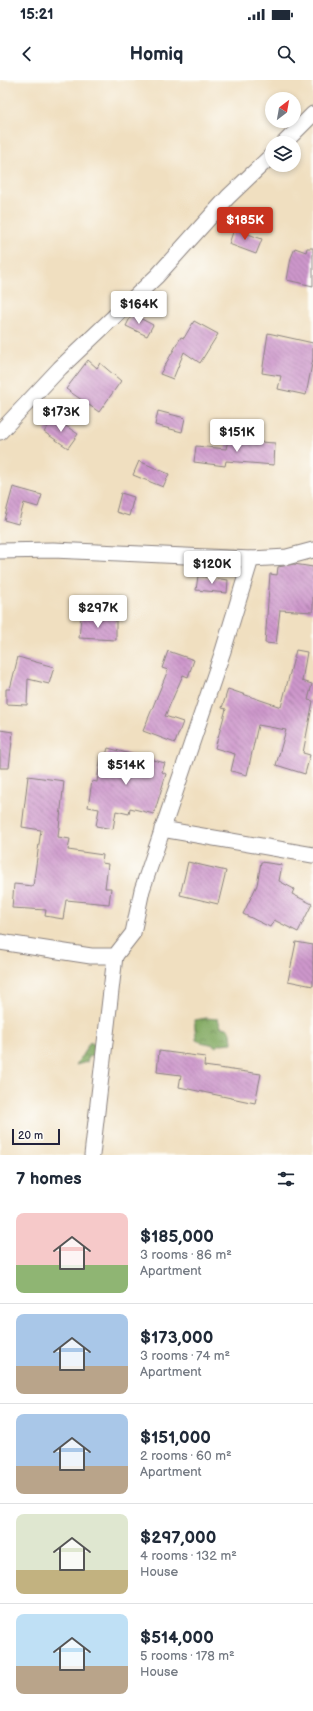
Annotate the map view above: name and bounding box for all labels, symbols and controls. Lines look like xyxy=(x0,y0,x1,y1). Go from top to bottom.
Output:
text: 15:21 xyxy=(20,5,54,24)
icon: back xyxy=(16,43,38,65)
icon: search xyxy=(275,43,297,65)
text: Homiq xyxy=(130,44,183,65)
north arrow xyxy=(265,92,301,128)
map controls xyxy=(265,92,301,172)
button: layers xyxy=(265,136,301,172)
pin: $185K xyxy=(217,207,273,241)
text: $185K xyxy=(226,212,264,228)
pin: $164K xyxy=(111,291,167,325)
text: $164K xyxy=(120,296,158,312)
pin: $173K xyxy=(33,399,89,433)
text: $173K xyxy=(42,404,80,420)
pin: $151K xyxy=(209,419,265,453)
text: $151K xyxy=(219,424,255,440)
pin: $120K xyxy=(184,551,240,585)
text: $120K xyxy=(193,556,231,572)
pin: $297K xyxy=(70,595,126,629)
text: $297K xyxy=(78,600,118,616)
pin: $514K xyxy=(98,752,154,786)
text: $514K xyxy=(107,757,145,773)
scale bar xyxy=(12,1127,60,1146)
text: 20 m xyxy=(18,1129,43,1142)
icon: filters xyxy=(275,1168,297,1190)
text: 7 homes xyxy=(16,1169,82,1189)
text: $185,000 xyxy=(140,1227,214,1247)
icon: home xyxy=(48,1229,96,1277)
text: 3 rooms · 86 m² xyxy=(140,1247,232,1263)
text: Apartment xyxy=(140,1263,201,1279)
text: $173,000 xyxy=(140,1328,213,1348)
icon: home xyxy=(48,1330,96,1378)
text: 3 rooms · 74 m² xyxy=(140,1348,230,1364)
text: Apartment xyxy=(140,1364,201,1380)
text: $151,000 xyxy=(140,1428,211,1448)
icon: home xyxy=(48,1430,96,1478)
text: 2 rooms · 60 m² xyxy=(140,1448,232,1464)
text: Apartment xyxy=(140,1464,201,1480)
text: $297,000 xyxy=(140,1528,216,1548)
icon: home xyxy=(48,1530,96,1578)
text: 4 rooms · 132 m² xyxy=(140,1548,237,1564)
text: House xyxy=(140,1564,178,1580)
text: $514,000 xyxy=(140,1628,214,1648)
icon: home xyxy=(48,1630,96,1678)
text: 5 rooms · 178 m² xyxy=(140,1648,235,1664)
text: House xyxy=(140,1664,178,1680)

